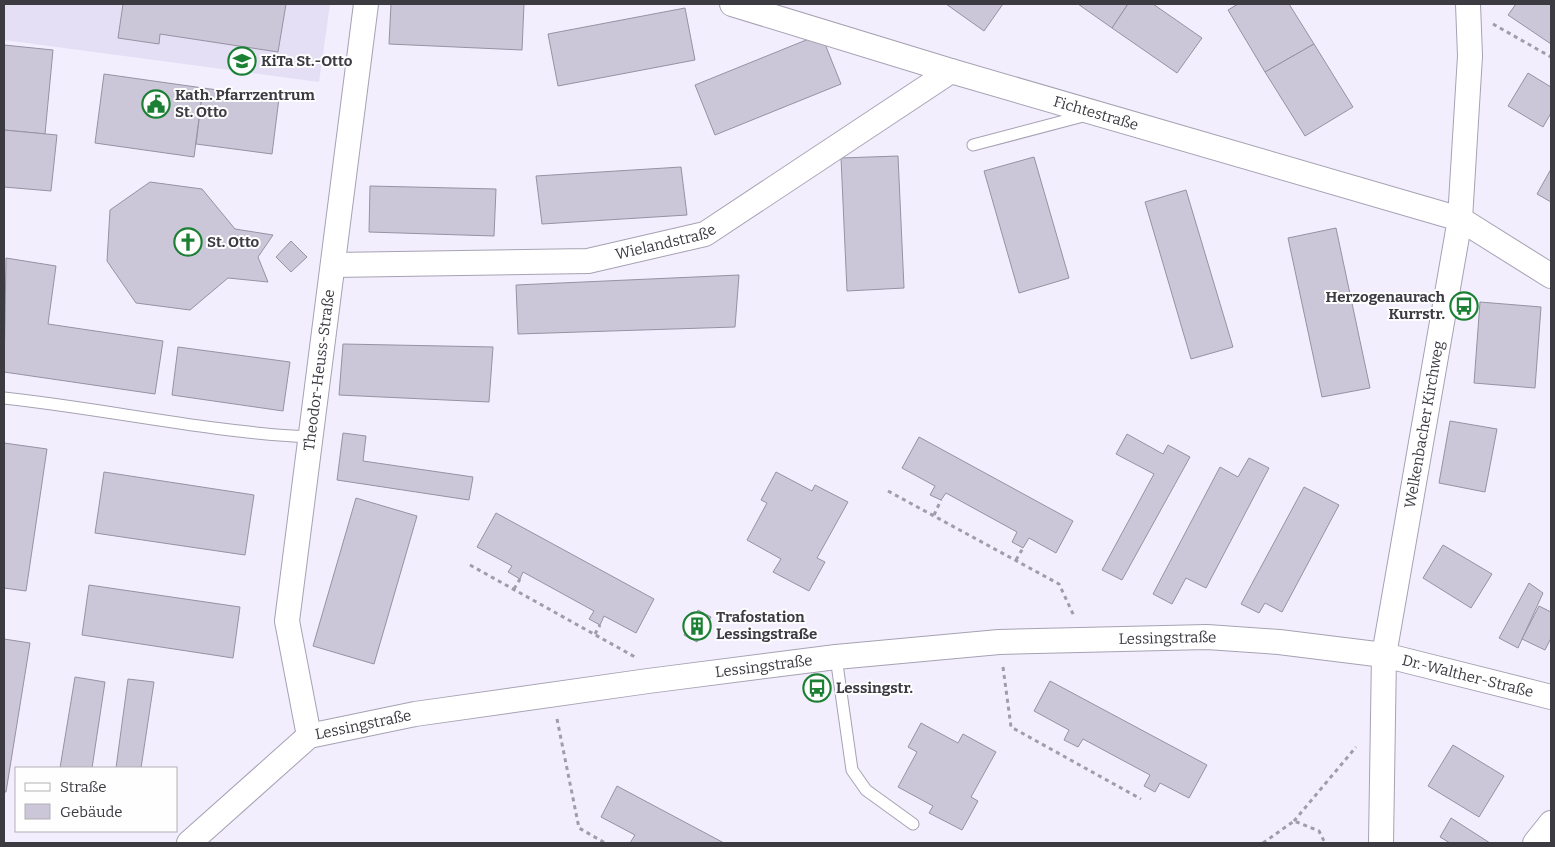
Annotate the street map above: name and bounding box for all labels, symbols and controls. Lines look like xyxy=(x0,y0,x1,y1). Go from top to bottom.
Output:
school or university icon: KiTa St.-Otto xyxy=(227,46,257,76)
place label: KiTa St.-Otto xyxy=(261,52,353,70)
place label: Kath. Pfarrzentrum St. Otto xyxy=(175,86,315,121)
public building icon: Kath. Pfarrzentrum St. Otto xyxy=(141,89,171,119)
street label: Fichtestraße xyxy=(1051,92,1141,134)
street label: Wielandstraße xyxy=(614,220,719,263)
church icon: St. Otto xyxy=(173,227,203,257)
place label: St. Otto xyxy=(207,233,260,251)
street label: Theodor-Heuss-Straße xyxy=(300,288,338,452)
place label: Herzogenaurach Kurrstr. xyxy=(1325,288,1445,323)
bus stop icon: Herzogenaurach Kurrstr. xyxy=(1449,291,1479,321)
street label: Welkenbacher Kirchweg xyxy=(1401,339,1448,510)
place label: Trafostation Lessingstraße xyxy=(716,608,817,643)
building icon: Trafostation Lessingstraße xyxy=(682,611,712,641)
street label: Lessingstraße xyxy=(1118,628,1217,648)
street label: Lessingstraße xyxy=(714,651,813,681)
street label: Dr.-Walther-Straße xyxy=(1400,651,1535,701)
bus stop icon: Lessingstr. xyxy=(802,673,832,703)
place label: Lessingstr. xyxy=(836,679,913,697)
street label: Lessingstraße xyxy=(313,706,413,744)
legend xyxy=(15,767,178,832)
text: Straße xyxy=(60,778,106,796)
text: Gebäude xyxy=(60,803,123,821)

